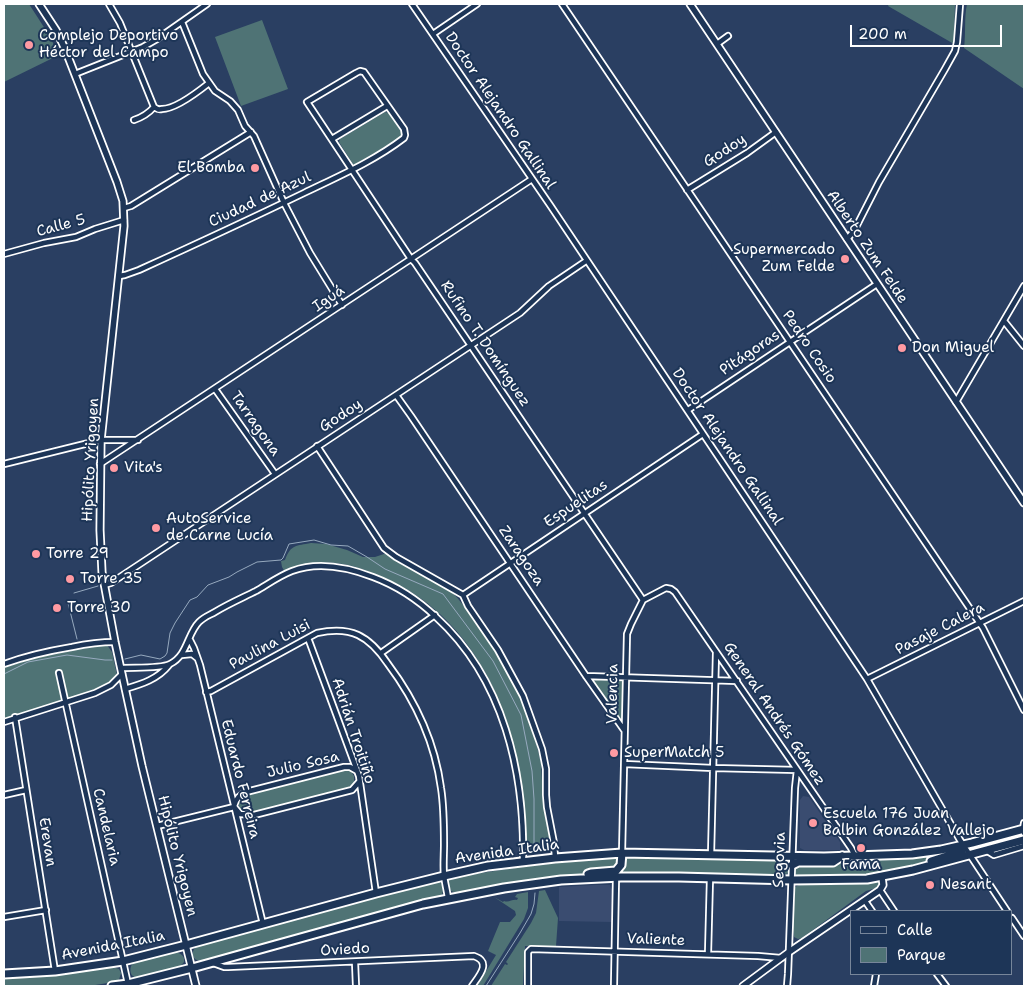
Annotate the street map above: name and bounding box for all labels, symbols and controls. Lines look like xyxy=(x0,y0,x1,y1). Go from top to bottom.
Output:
scale bar xyxy=(853,15,1006,47)
text: 200 m xyxy=(858,24,907,44)
place label: Complejo Deportivo Héctor del Campo xyxy=(39,27,178,62)
street label: Doctor Alejandro Gallinal xyxy=(441,29,559,193)
marker: Complejo Deportivo Héctor del Campo xyxy=(23,39,35,51)
street label: Godoy xyxy=(700,131,750,171)
place label: El Bomba xyxy=(177,159,245,177)
marker: El Bomba xyxy=(249,162,261,174)
street label: Ciudad de Azul xyxy=(206,168,314,232)
street label: Alberto Zum Felde xyxy=(822,187,912,307)
street label: Calle 5 xyxy=(35,211,87,241)
place label: Supermercado Zum Felde xyxy=(733,241,835,276)
marker: Supermercado Zum Felde xyxy=(839,253,851,265)
street label: Rufino T. Domínguez xyxy=(436,278,534,410)
street label: Iguá xyxy=(310,282,348,316)
street label: Pedro Cosio xyxy=(778,307,840,387)
street label: Pitágoras xyxy=(716,326,784,380)
place label: Don Miguel xyxy=(912,339,994,357)
marker: Don Miguel xyxy=(896,342,908,354)
street label: Doctor Alejandro Gallinal xyxy=(668,365,786,529)
street label: Tarragona xyxy=(226,388,284,460)
street label: Godoy xyxy=(316,396,366,436)
street label: Hipólito Yrigoyen xyxy=(79,398,103,522)
place label: Vita's xyxy=(124,459,163,477)
marker: Vita's xyxy=(108,462,120,474)
street label: Espuelitas xyxy=(541,476,611,532)
place label: AutoService de Carne Lucía xyxy=(166,510,273,545)
marker: AutoService de Carne Lucía xyxy=(150,522,162,534)
street label: Zaragoza xyxy=(494,522,548,590)
place label: Torre 29 xyxy=(46,545,109,563)
marker: Torre 29 xyxy=(30,548,42,560)
place label: Torre 35 xyxy=(80,570,142,588)
marker: Torre 35 xyxy=(64,573,76,585)
place label: Torre 30 xyxy=(67,599,131,617)
street label: Pasaje Calera xyxy=(892,599,988,659)
marker: Torre 30 xyxy=(51,602,63,614)
street label: Paulina Luisi xyxy=(226,616,314,674)
street label: General Andrés Gómez xyxy=(719,639,829,789)
street label: Valencia xyxy=(603,664,623,724)
street label: Adrián Troitiño xyxy=(327,676,379,786)
street label: Eduardo Ferreira xyxy=(216,718,264,840)
place label: SuperMatch 5 xyxy=(624,744,725,762)
marker: SuperMatch 5 xyxy=(608,747,620,759)
street label: Julio Sosa xyxy=(265,748,341,782)
street label: Candelaria xyxy=(88,787,124,867)
street label: Hipólito Yrigoyen xyxy=(153,794,201,918)
place label: Escuela 176 Juan Balbin González Vallejo xyxy=(823,805,995,840)
street label: Erevan xyxy=(34,816,60,868)
marker: Escuela 176 Juan Balbin González Vallejo xyxy=(807,817,819,829)
street label: Segovia xyxy=(770,832,790,888)
street label: Avenida Italia xyxy=(454,836,560,868)
marker: Fama xyxy=(855,842,867,854)
place label: Fama xyxy=(841,856,881,874)
place label: Nesant xyxy=(940,876,992,894)
marker: Nesant xyxy=(924,879,936,891)
legend xyxy=(850,910,1013,975)
text: Calle xyxy=(897,920,933,940)
street label: Avenida Italia xyxy=(60,927,166,965)
street label: Valiente xyxy=(626,930,686,950)
street label: Oviedo xyxy=(320,940,370,960)
text: Parque xyxy=(897,945,946,965)

